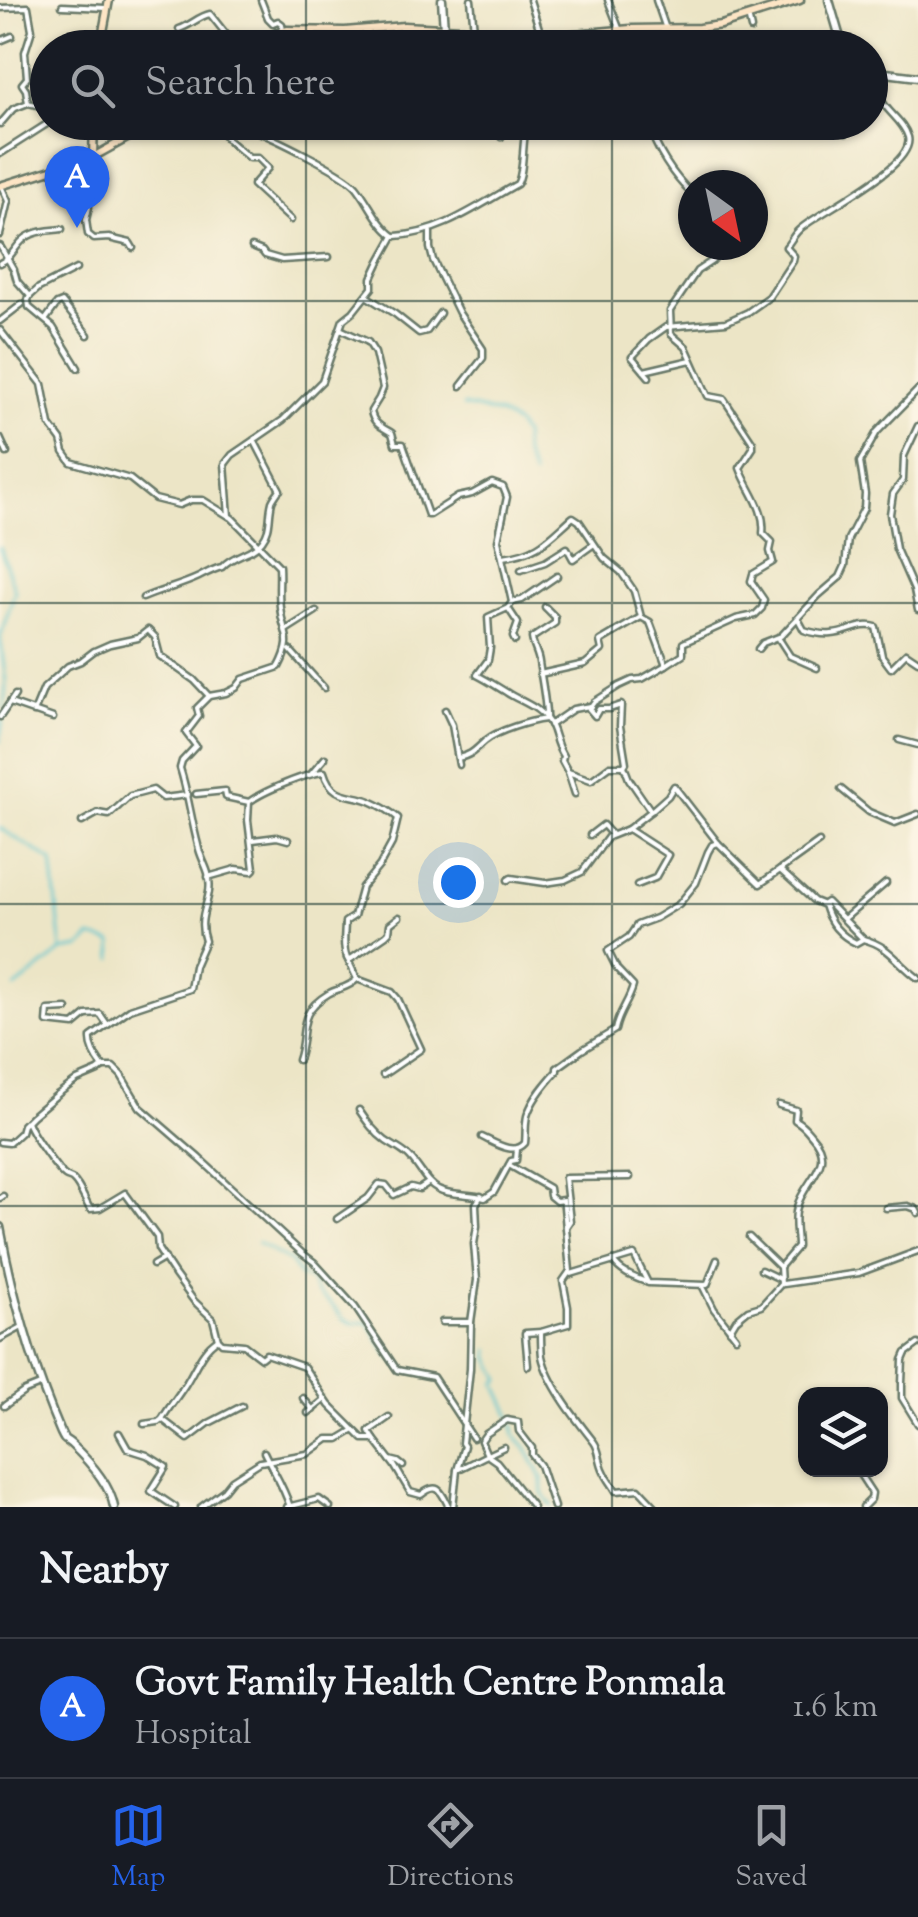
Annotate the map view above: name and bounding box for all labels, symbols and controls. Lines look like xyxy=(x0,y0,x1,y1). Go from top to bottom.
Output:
search box xyxy=(30,30,888,140)
icon: search xyxy=(65,58,120,113)
text: Search here xyxy=(145,58,336,112)
pin: A xyxy=(44,146,110,228)
north arrow xyxy=(678,170,768,260)
your location xyxy=(433,857,484,908)
map controls xyxy=(798,1387,888,1477)
button: layers xyxy=(798,1387,888,1477)
text: Nearby xyxy=(40,1542,169,1602)
text: Govt Family Health Centre Ponmala xyxy=(135,1658,726,1712)
text: A xyxy=(60,1685,85,1731)
text: 1.6 km xyxy=(793,1685,878,1731)
text: Hospital xyxy=(135,1712,252,1758)
tab: Map xyxy=(111,1798,166,1898)
tab: Directions xyxy=(387,1798,514,1898)
tab: Saved xyxy=(735,1798,807,1898)

